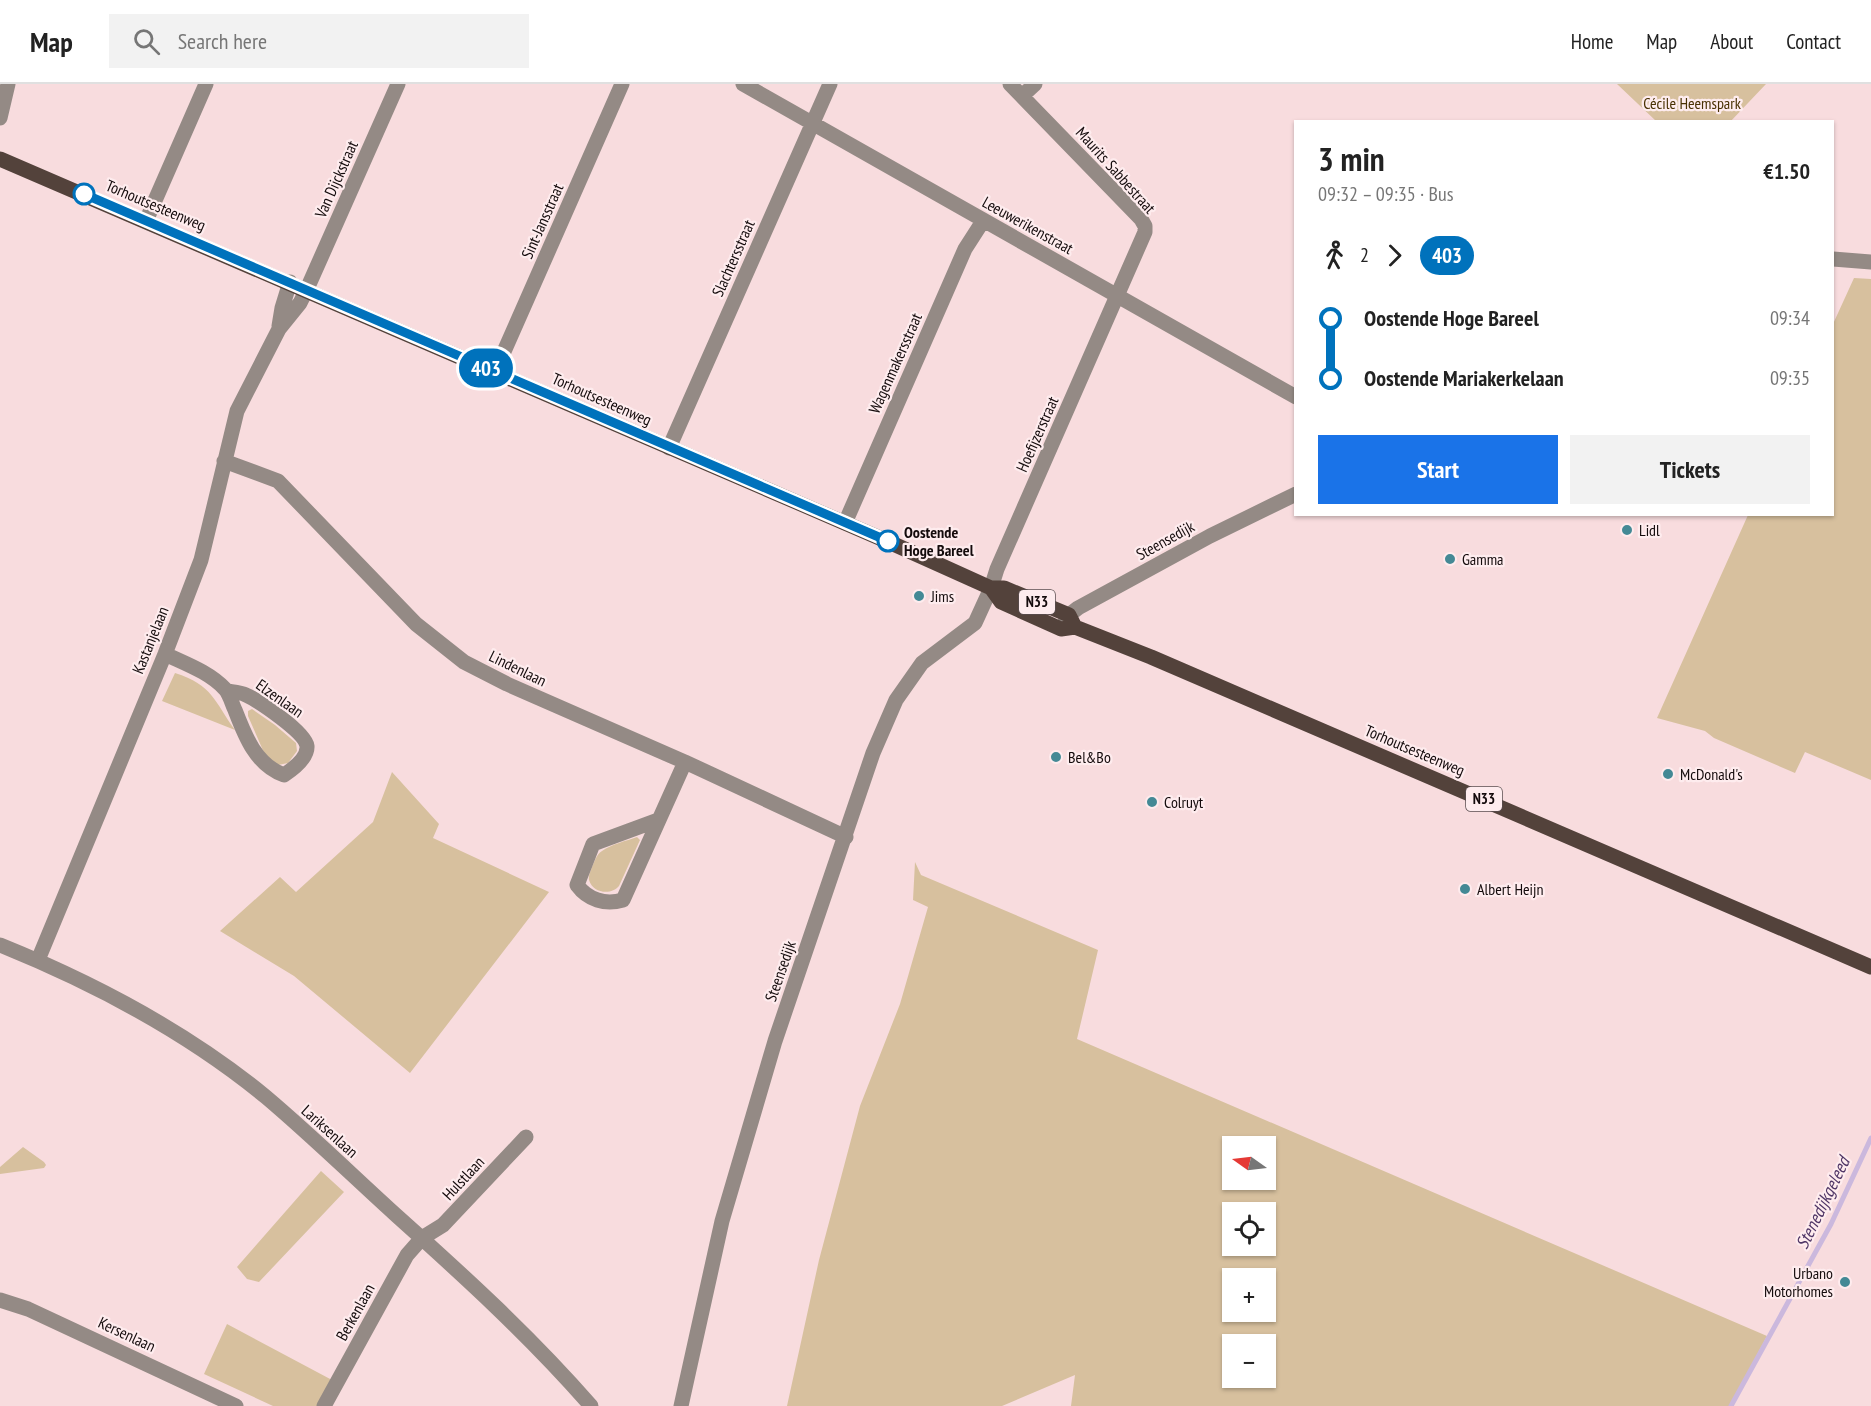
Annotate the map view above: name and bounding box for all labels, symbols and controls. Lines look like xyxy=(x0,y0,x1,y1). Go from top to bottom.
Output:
search box xyxy=(109,14,529,68)
text: Map xyxy=(30,23,73,60)
icon: search xyxy=(130,25,163,58)
text: Search here xyxy=(178,27,267,55)
text: Home xyxy=(1571,28,1613,55)
text: Map xyxy=(1646,28,1677,55)
text: About xyxy=(1710,28,1753,55)
text: Contact xyxy=(1786,28,1841,55)
park label: Cécile Heemspark xyxy=(1643,93,1742,113)
street label: Maurits Sabbestraat xyxy=(1072,123,1161,218)
street label: Van Dijckstraat xyxy=(310,137,362,222)
text: 3 min xyxy=(1318,137,1385,180)
text: €1.50 xyxy=(1763,157,1810,185)
street label: Torhoutsesteenweg xyxy=(103,175,209,235)
street label: Sint-Jansstraat xyxy=(517,180,568,262)
text: 09:32 – 09:35 · Bus xyxy=(1318,181,1453,207)
unlabelled marker xyxy=(73,183,95,205)
street label: Leeuwerikenstraat xyxy=(979,192,1077,258)
street label: Slachtersstraat xyxy=(707,216,759,299)
icon: walk xyxy=(1318,239,1351,272)
icon: forward xyxy=(1378,239,1411,272)
text: 2 xyxy=(1360,242,1369,268)
text: 403 xyxy=(1432,242,1462,269)
text: Oostende Hoge Bareel xyxy=(1364,304,1539,332)
text: 09:34 xyxy=(1770,305,1810,331)
street label: Wagenmakersstraat xyxy=(864,309,926,416)
line badge: 403 xyxy=(452,348,520,388)
text: 403 xyxy=(471,355,501,382)
text: Oostende Mariakerkelaan xyxy=(1364,364,1564,392)
text: 09:35 xyxy=(1770,365,1810,391)
street label: Torhoutsesteenweg xyxy=(549,368,655,430)
street label: Hoefijzerstraat xyxy=(1011,393,1063,475)
button: Start xyxy=(1318,435,1558,504)
button: Tickets xyxy=(1570,435,1810,504)
street label: Steensedijk xyxy=(1132,516,1198,564)
place label: Lidl xyxy=(1639,520,1660,540)
place label: Oostende Hoge Bareel xyxy=(904,522,974,560)
marker: Lidl xyxy=(1620,523,1634,537)
marker: Oostende Hoge Bareel xyxy=(877,530,899,552)
place label: Gamma xyxy=(1462,549,1504,569)
marker: Gamma xyxy=(1443,552,1457,566)
place label: Jims xyxy=(930,586,954,606)
marker: Jims xyxy=(912,589,926,603)
road number: N33 xyxy=(1019,590,1055,614)
street label: Kastanjelaan xyxy=(127,603,173,677)
street label: Lindenlaan xyxy=(486,646,550,690)
street label: Elzenlaan xyxy=(252,675,308,721)
street label: Torhoutsesteenweg xyxy=(1362,720,1468,780)
place label: Bel&Bo xyxy=(1068,747,1111,767)
marker: Bel&Bo xyxy=(1049,750,1063,764)
place label: McDonald's xyxy=(1680,764,1743,784)
marker: McDonald's xyxy=(1661,767,1675,781)
road number: N33 xyxy=(1466,787,1502,811)
place label: Colruyt xyxy=(1164,792,1204,812)
marker: Colruyt xyxy=(1145,795,1159,809)
place label: Albert Heijn xyxy=(1477,879,1544,899)
marker: Albert Heijn xyxy=(1458,882,1472,896)
street label: Steensedijk xyxy=(760,937,800,1004)
street label: Lariksenlaan xyxy=(297,1100,363,1162)
north arrow xyxy=(1222,1136,1276,1190)
map controls xyxy=(1222,1136,1276,1388)
water label: Stenedijkgeleed xyxy=(1790,1151,1856,1253)
street label: Hulstlaan xyxy=(438,1152,488,1204)
button: locate xyxy=(1222,1202,1276,1256)
place label: Urbano Motorhomes xyxy=(1764,1263,1833,1301)
button: + xyxy=(1222,1268,1276,1322)
marker: Urbano Motorhomes xyxy=(1838,1275,1852,1289)
street label: Berkenlaan xyxy=(331,1280,379,1344)
street label: Kersenlaan xyxy=(95,1312,159,1356)
button: − xyxy=(1222,1334,1276,1388)

